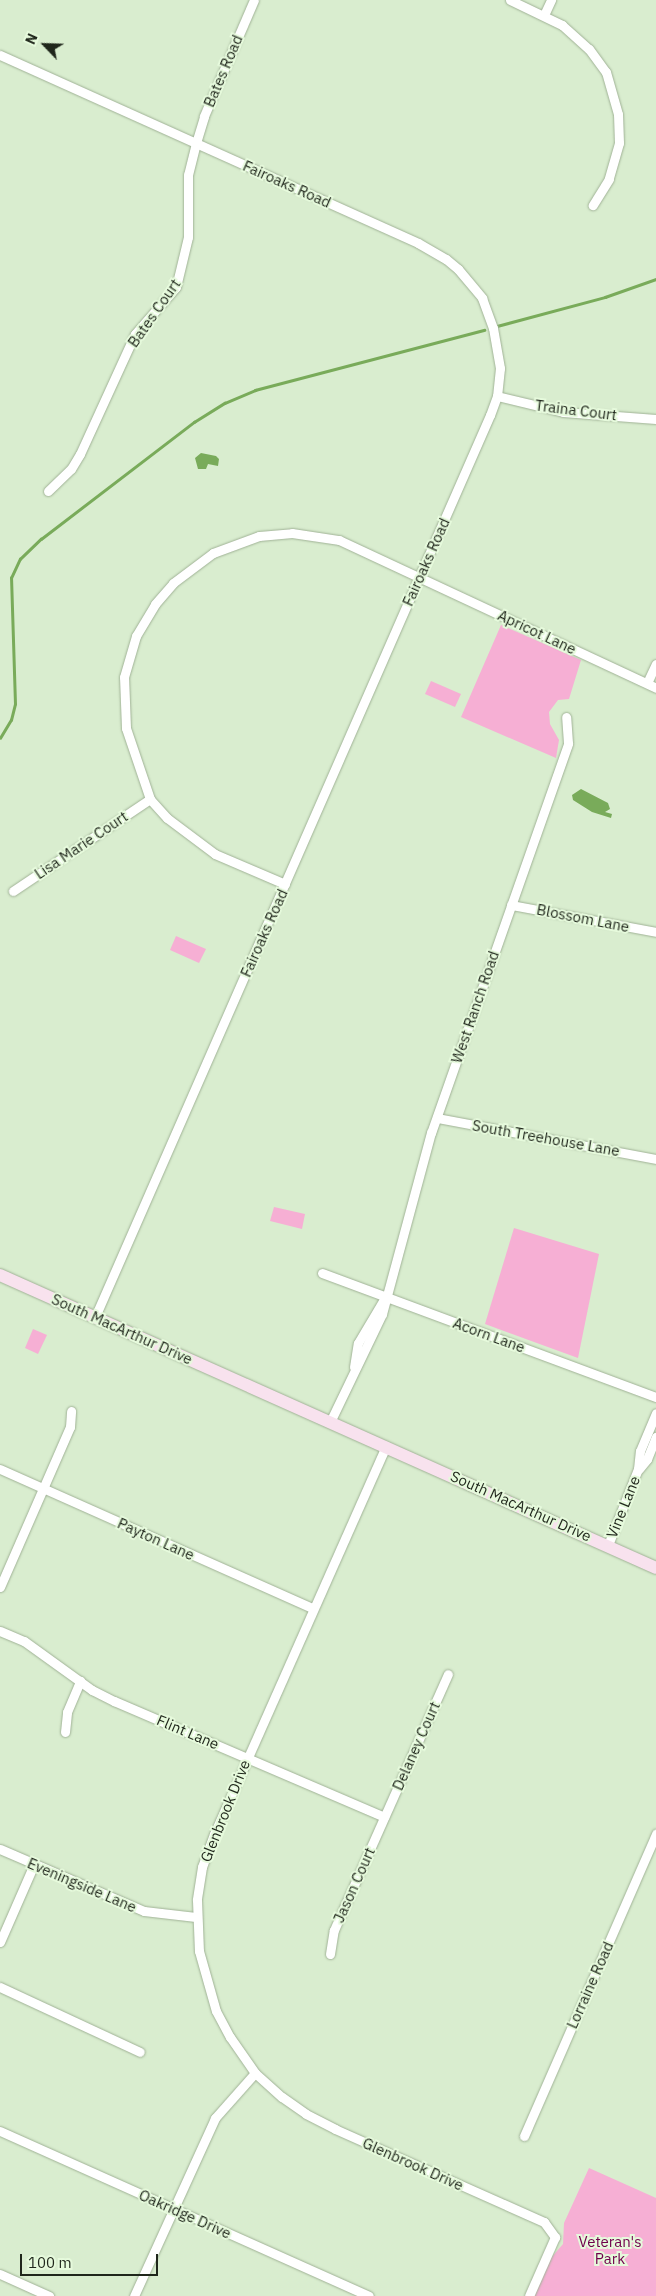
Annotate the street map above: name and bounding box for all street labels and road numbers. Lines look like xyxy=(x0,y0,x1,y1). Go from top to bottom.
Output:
street label: Bates Road xyxy=(200,32,246,110)
street label: Fairoaks Road xyxy=(240,157,334,211)
street label: Bates Court xyxy=(124,275,184,351)
street label: Traina Court xyxy=(534,396,618,424)
street label: Fairoaks Road xyxy=(399,515,453,609)
street label: Apricot Lane xyxy=(495,606,579,658)
street label: Lisa Marie Court xyxy=(31,807,131,883)
street label: Fairoaks Road xyxy=(237,886,291,980)
street label: Blossom Lane xyxy=(535,900,631,936)
street label: West Ranch Road xyxy=(447,949,503,1065)
street label: South Treehouse Lane xyxy=(471,1116,621,1160)
street label: South MacArthur Drive xyxy=(49,1290,195,1368)
street label: Acorn Lane xyxy=(451,1314,527,1356)
street label: South MacArthur Drive xyxy=(448,1467,594,1545)
street label: Vine Lane xyxy=(602,1473,644,1541)
street label: Payton Lane xyxy=(115,1514,197,1564)
street label: Delaney Court xyxy=(388,1699,444,1793)
street label: Flint Lane xyxy=(154,1711,222,1753)
street label: Glenbrook Drive xyxy=(196,1757,254,1865)
street label: Jason Court xyxy=(329,1845,379,1925)
street label: Eveningside Lane xyxy=(25,1854,139,1916)
street label: Lorraine Road xyxy=(563,1939,617,2031)
street label: Glenbrook Drive xyxy=(360,2134,466,2194)
street label: Oakridge Drive xyxy=(136,2186,234,2242)

